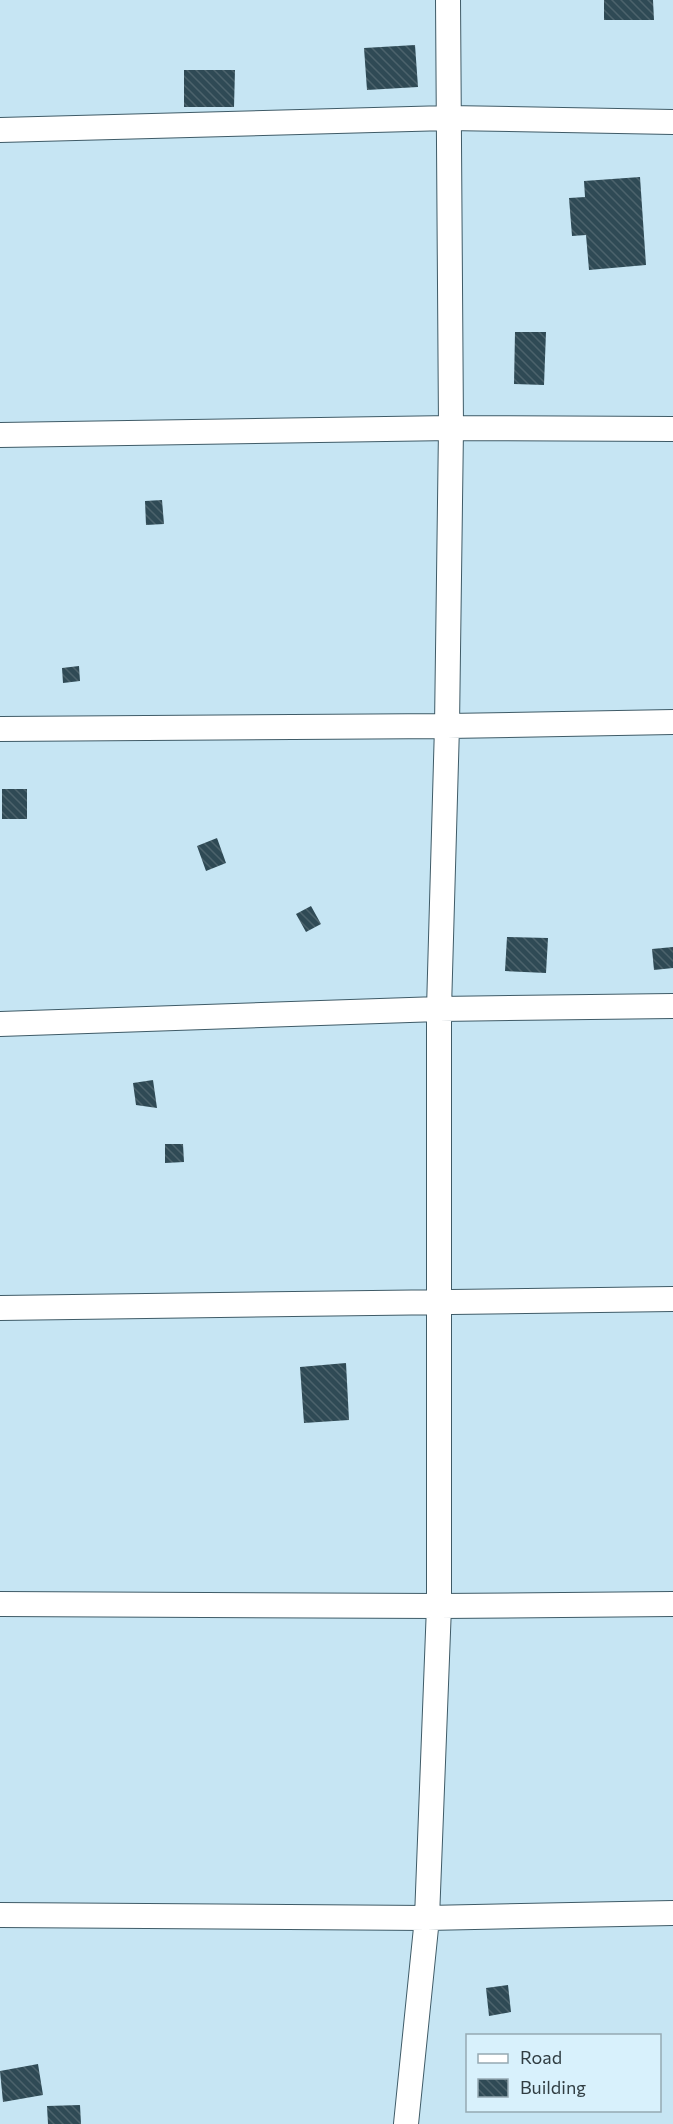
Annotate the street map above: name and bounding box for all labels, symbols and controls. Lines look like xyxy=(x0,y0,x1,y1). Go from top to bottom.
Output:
legend xyxy=(466,2034,661,2112)
text: Road xyxy=(520,2046,562,2068)
text: Building xyxy=(520,2076,586,2098)

